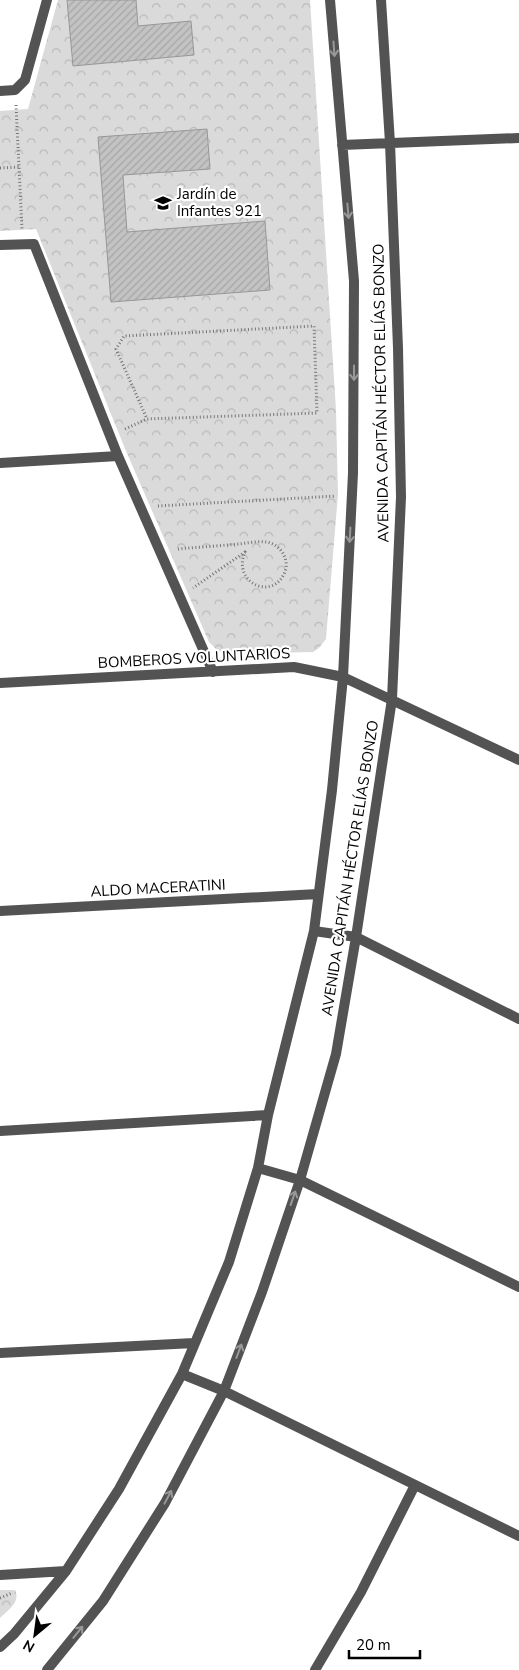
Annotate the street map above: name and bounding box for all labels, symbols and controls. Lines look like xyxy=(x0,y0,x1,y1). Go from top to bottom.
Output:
one-way arrow xyxy=(330,40,339,56)
place label: Jardín de Infantes 921 xyxy=(176,184,262,221)
school or university icon: Jardín de Infantes 921 xyxy=(153,193,173,213)
one-way arrow xyxy=(343,202,353,218)
street label: AVENIDA CAPITÁN HÉCTOR ELÍAS BONZO xyxy=(368,243,394,543)
one-way arrow xyxy=(349,364,359,380)
one-way arrow xyxy=(345,527,354,543)
street label: BOMBEROS VOLUNTARIOS xyxy=(97,643,291,673)
street label: AVENIDA CAPITÁN HÉCTOR ELÍAS BONZO xyxy=(317,719,383,1017)
street label: ALDO MACERATINI xyxy=(90,874,226,902)
one-way arrow xyxy=(289,1190,299,1206)
one-way arrow xyxy=(235,1344,244,1359)
one-way arrow xyxy=(164,1490,173,1505)
north arrow xyxy=(10,1610,60,1660)
one-way arrow xyxy=(73,1626,84,1639)
scale bar xyxy=(349,1628,420,1660)
text: N xyxy=(20,1635,38,1657)
text: 20 m xyxy=(356,1635,391,1655)

